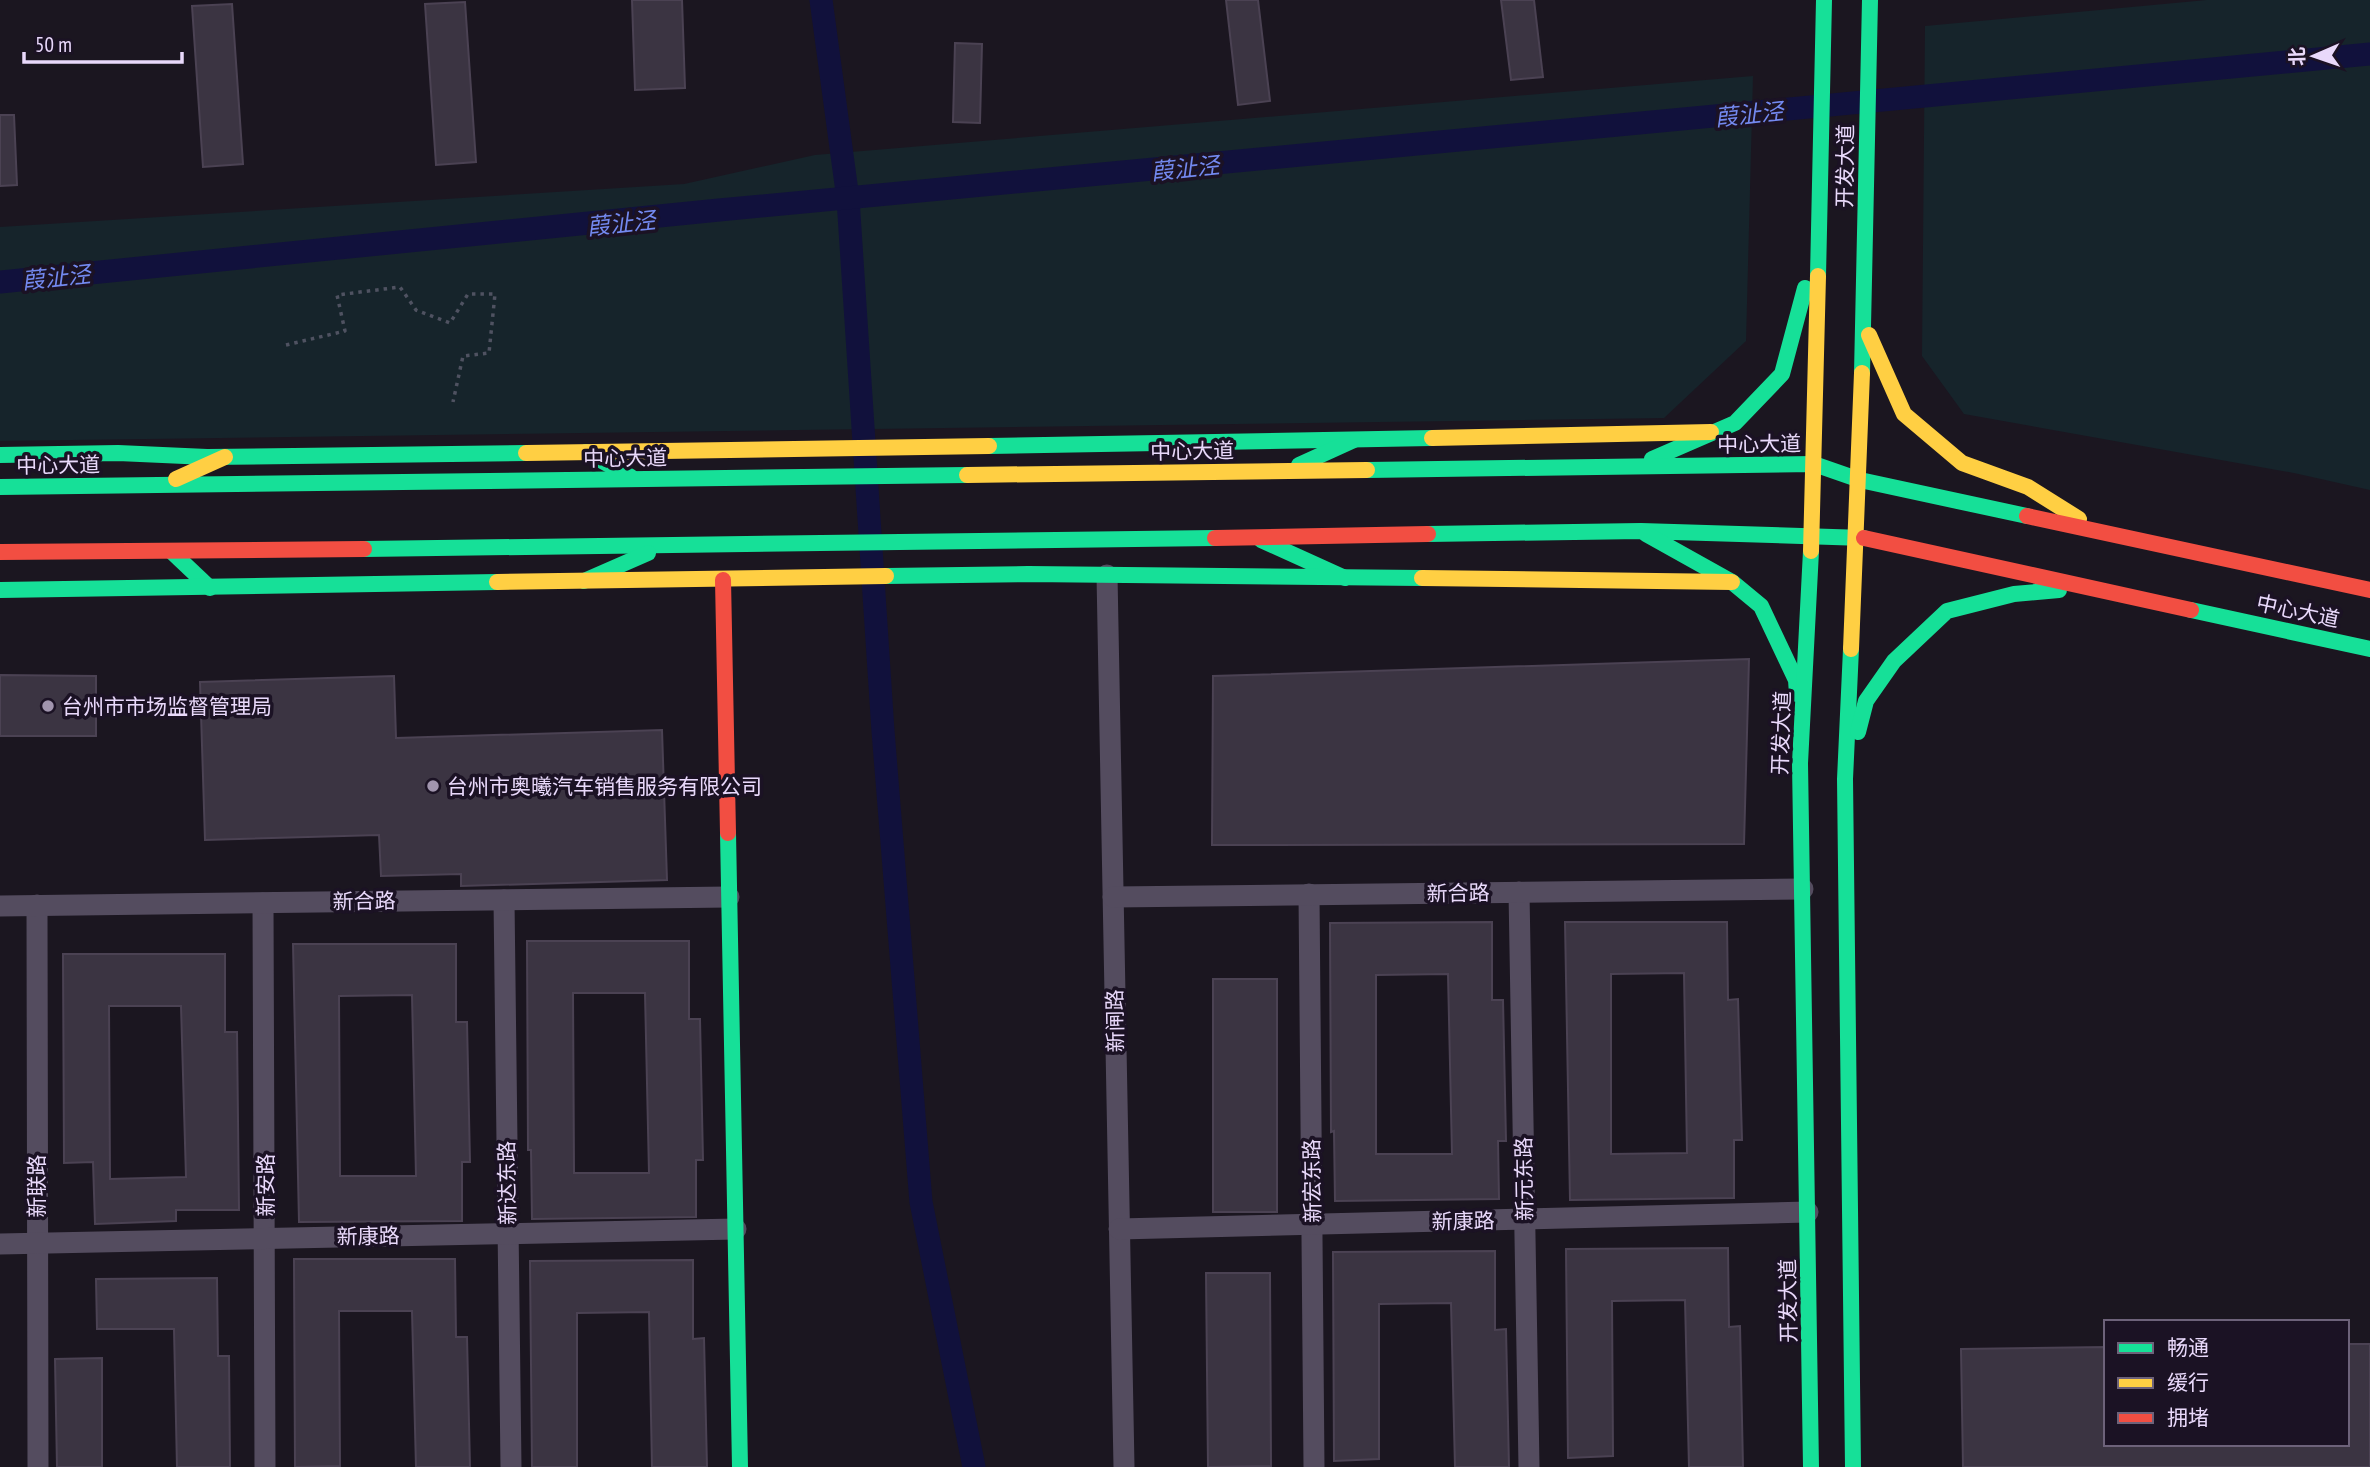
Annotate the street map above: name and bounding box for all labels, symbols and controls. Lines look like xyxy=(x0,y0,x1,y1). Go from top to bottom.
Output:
scale bar xyxy=(24,21,182,65)
north arrow xyxy=(2279,21,2349,91)
text: 50 m xyxy=(35,31,72,58)
text: 北 xyxy=(2285,47,2309,67)
water label: 葭沚泾 xyxy=(1713,96,1787,132)
street label: 开发大道 xyxy=(1831,124,1859,208)
water label: 葭沚泾 xyxy=(1149,150,1223,186)
water label: 葭沚泾 xyxy=(585,205,659,241)
water label: 葭沚泾 xyxy=(20,259,94,295)
street label: 中心大道 xyxy=(1717,430,1801,458)
street label: 中心大道 xyxy=(1150,437,1234,465)
street label: 中心大道 xyxy=(583,444,667,472)
street label: 中心大道 xyxy=(16,451,100,479)
street label: 中心大道 xyxy=(2254,589,2342,633)
street label: 开发大道 xyxy=(1766,691,1796,775)
place label: 台州市市场监督管理局 xyxy=(62,693,272,720)
marker: 台州市市场监督管理局 xyxy=(40,698,56,714)
place label: 台州市奥曦汽车销售服务有限公司 xyxy=(447,773,762,800)
marker: 台州市奥曦汽车销售服务有限公司 xyxy=(425,778,441,794)
street label: 新合路 xyxy=(1426,879,1490,907)
street label: 新合路 xyxy=(332,887,396,915)
street label: 新闸路 xyxy=(1101,989,1129,1053)
street label: 新元东路 xyxy=(1510,1137,1538,1221)
street label: 新宏东路 xyxy=(1298,1139,1326,1223)
street label: 新达东路 xyxy=(493,1141,521,1225)
street label: 新安路 xyxy=(252,1154,279,1217)
street label: 新联路 xyxy=(23,1155,50,1218)
street label: 新康路 xyxy=(1431,1207,1495,1235)
street label: 新康路 xyxy=(336,1222,400,1250)
street label: 开发大道 xyxy=(1774,1259,1802,1343)
legend xyxy=(2104,1320,2349,1446)
text: 畅通 xyxy=(2167,1334,2209,1361)
text: 缓行 xyxy=(2167,1369,2209,1396)
text: 拥堵 xyxy=(2167,1404,2209,1431)

